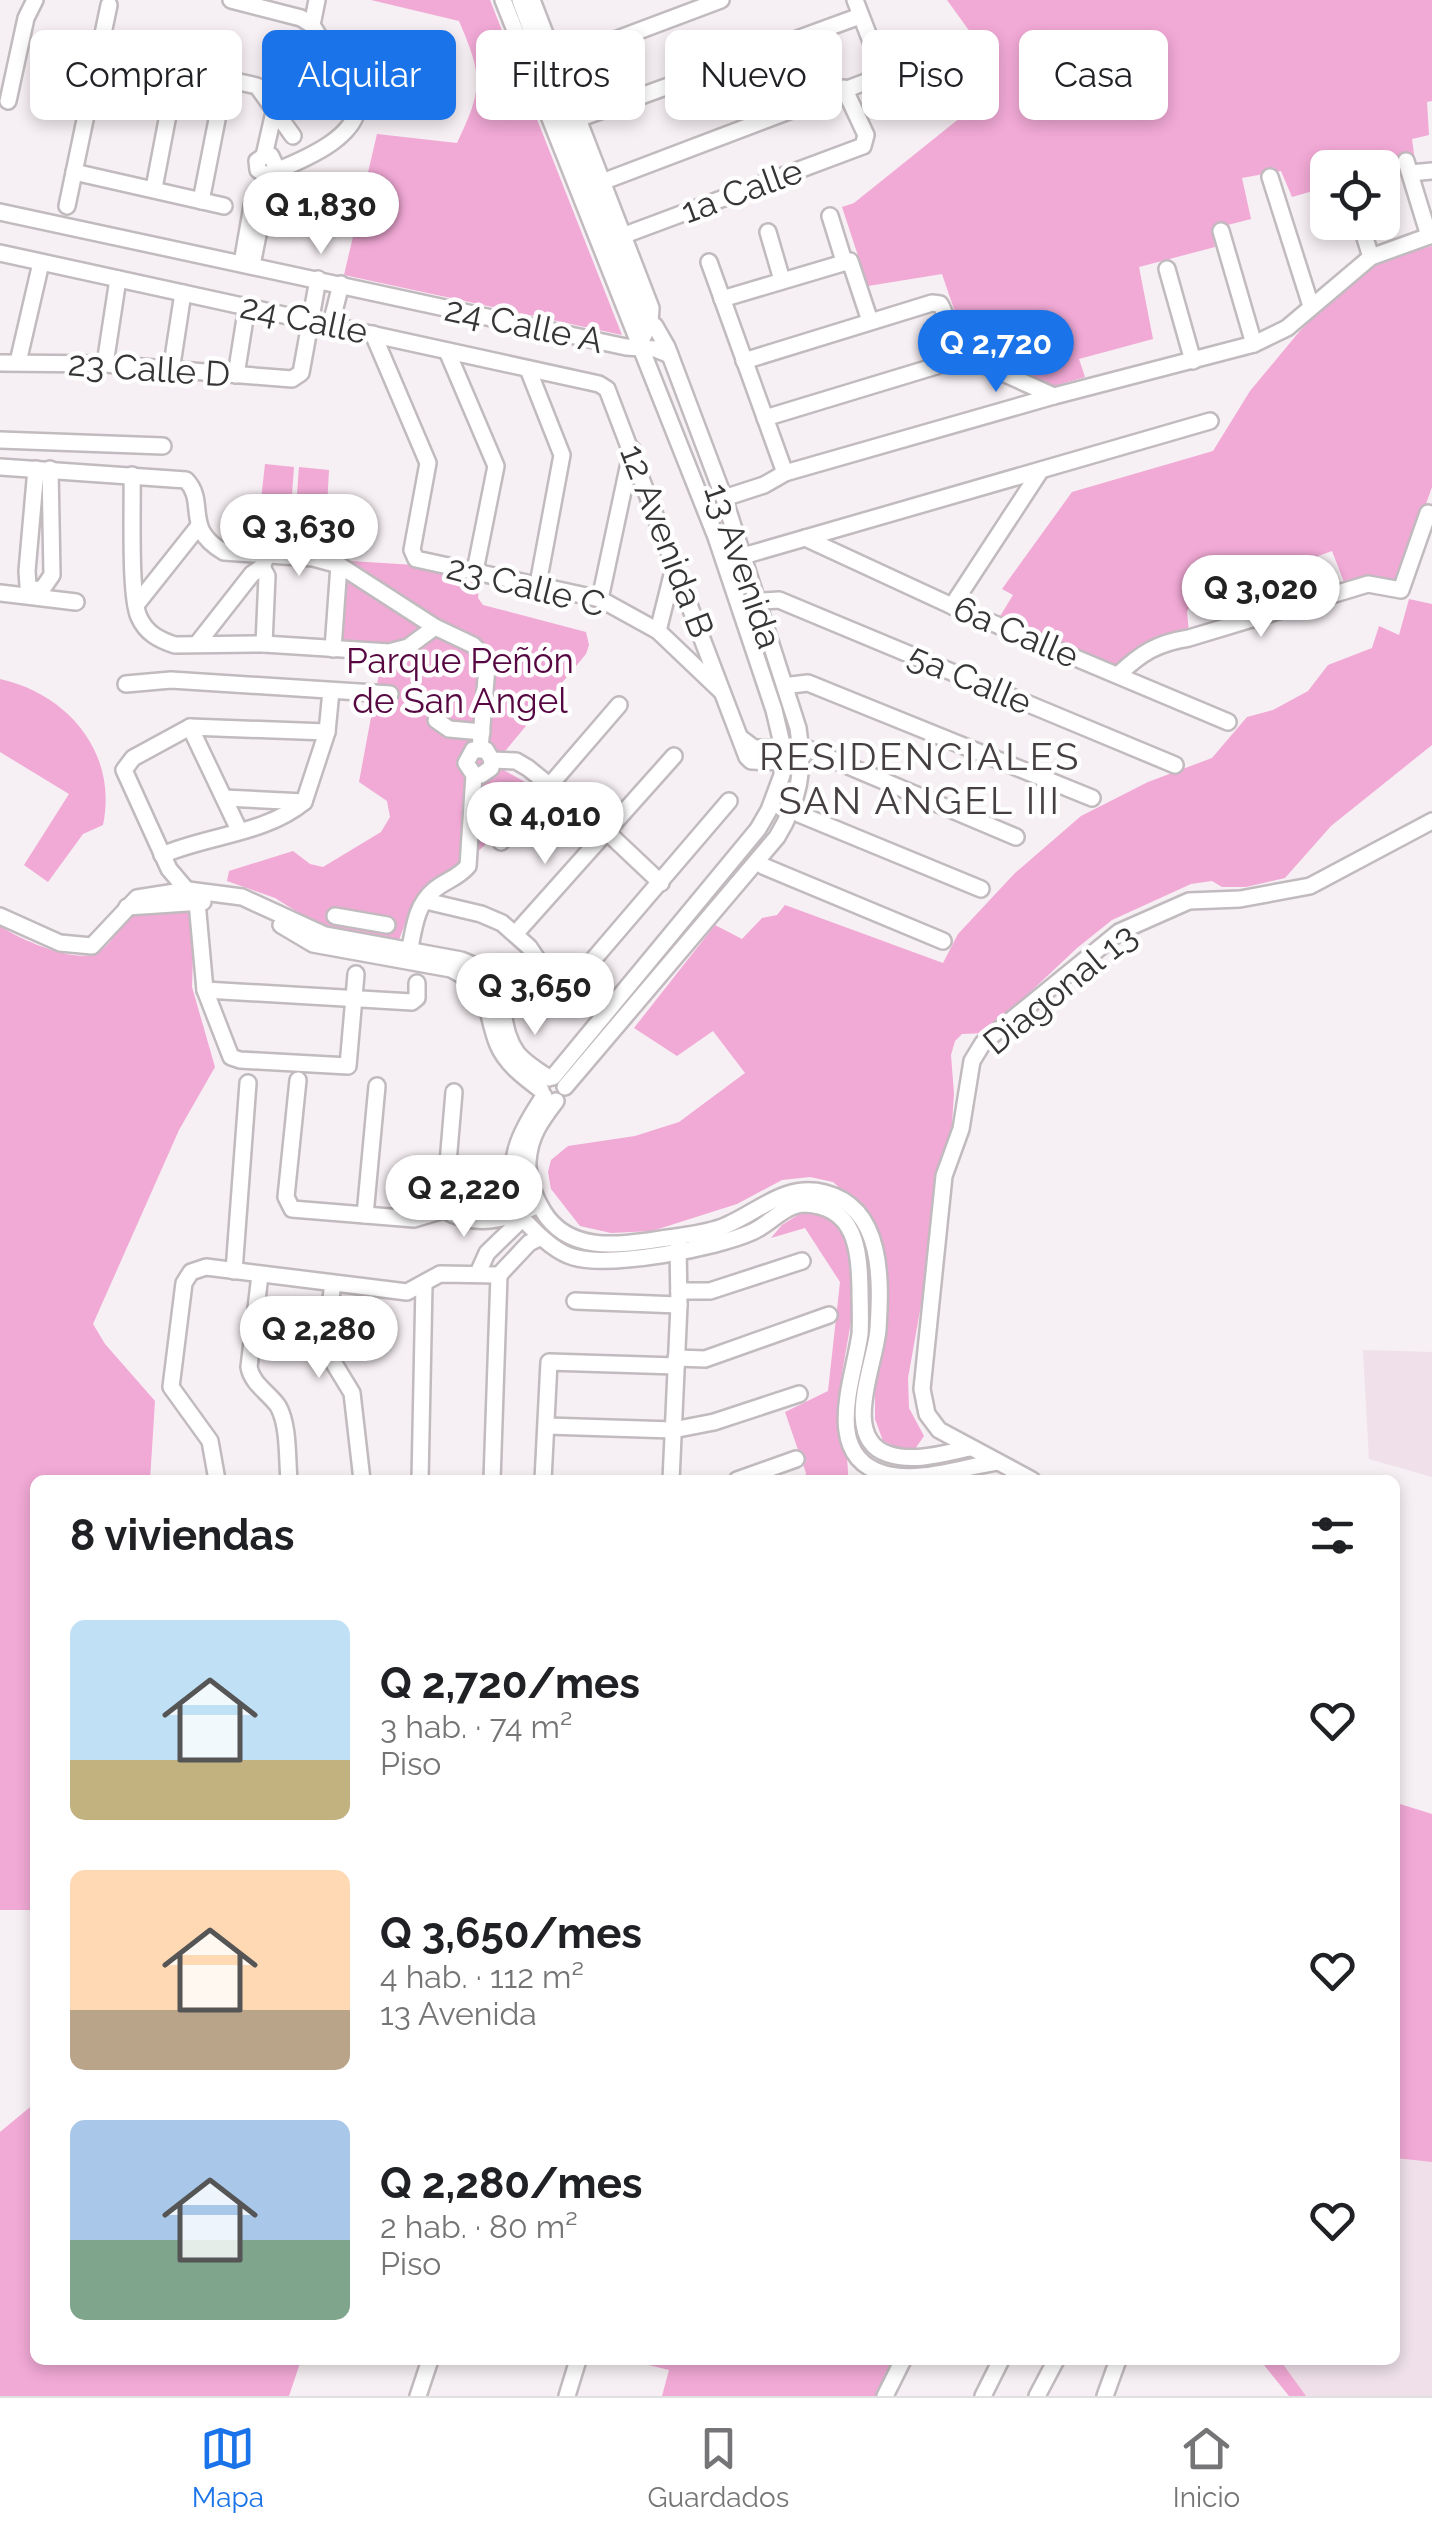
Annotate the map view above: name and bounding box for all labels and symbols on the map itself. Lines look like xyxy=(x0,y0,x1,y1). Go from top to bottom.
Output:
street label: 1a Calle xyxy=(676,150,808,231)
pin: Q 1,830 xyxy=(229,172,413,257)
street label: 24 Calle xyxy=(237,285,371,352)
street label: 24 Calle A xyxy=(441,288,607,361)
pin: Q 2,720 xyxy=(904,310,1088,395)
street label: 23 Calle D xyxy=(67,342,232,395)
street label: 12 Avenida B xyxy=(612,439,723,643)
street label: 13 Avenida xyxy=(696,478,791,654)
pin: Q 3,630 xyxy=(207,494,391,579)
street label: 23 Calle C xyxy=(443,546,609,625)
pin: Q 3,020 xyxy=(1169,555,1353,640)
street label: 6a Calle xyxy=(948,587,1085,676)
street label: 5a Calle xyxy=(902,634,1038,723)
park label: Parque Peñón de San Angel xyxy=(346,640,574,721)
district label: RESIDENCIALES SAN ANGEL III xyxy=(759,734,1081,823)
pin: Q 4,010 xyxy=(453,782,637,867)
street label: Diagonal 13 xyxy=(975,915,1144,1063)
pin: Q 3,650 xyxy=(443,953,627,1038)
pin: Q 2,220 xyxy=(372,1155,556,1240)
pin: Q 2,280 xyxy=(227,1296,411,1381)

